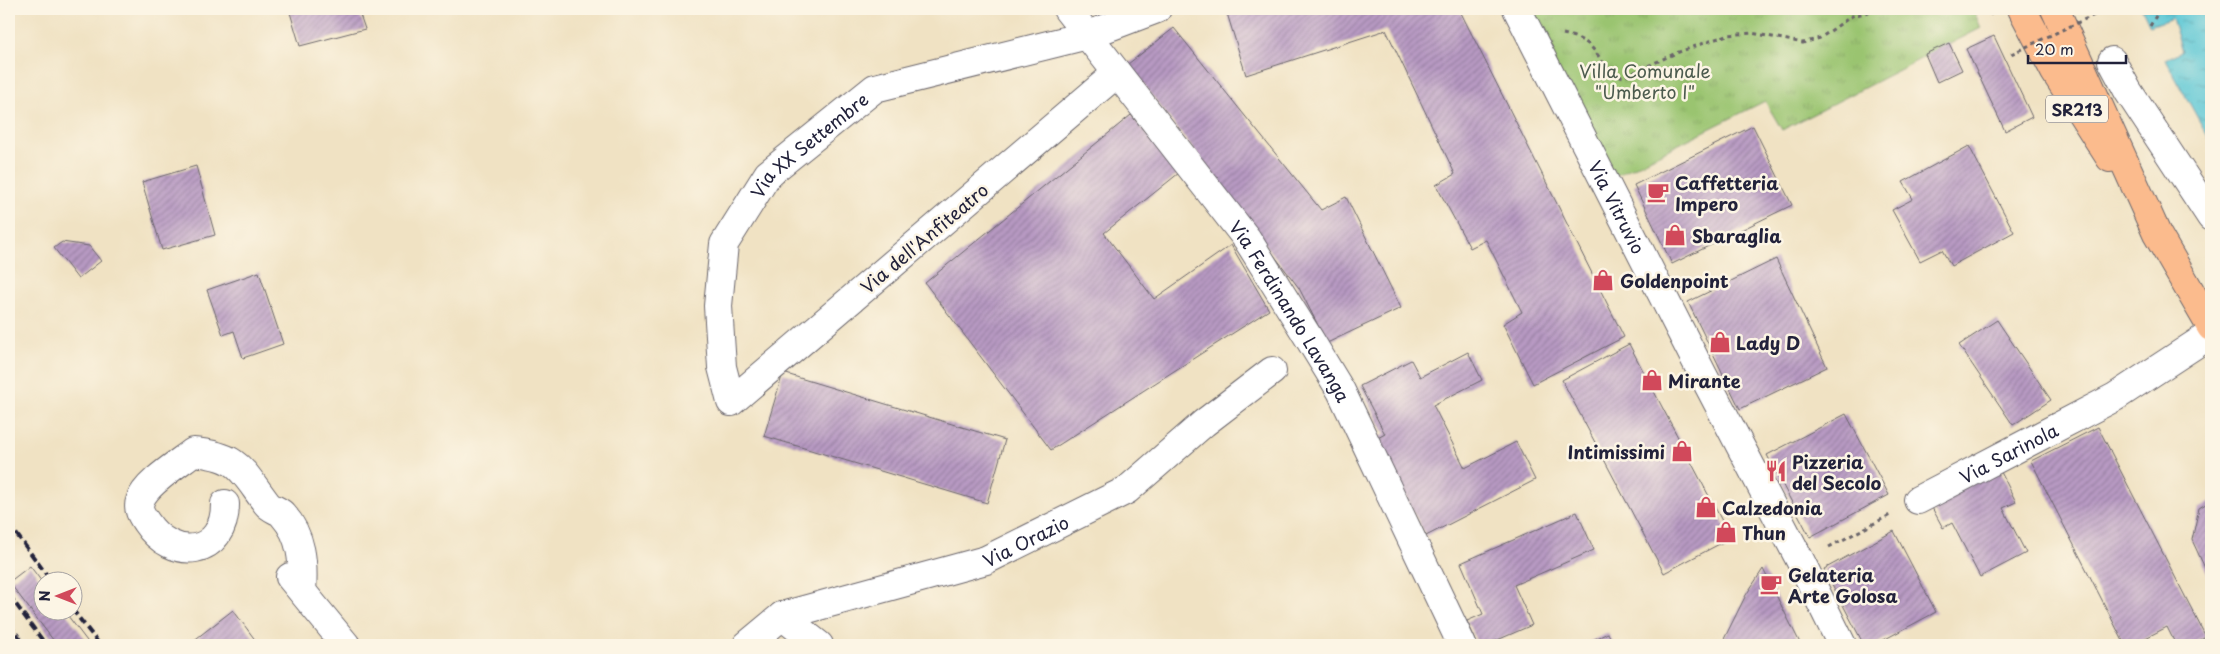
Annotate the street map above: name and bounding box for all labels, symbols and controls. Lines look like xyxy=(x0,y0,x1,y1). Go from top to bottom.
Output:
scale bar xyxy=(2028,32,2125,64)
text: 20 m xyxy=(2035,37,2074,60)
park label: Villa Comunale "Umberto I" xyxy=(1579,57,1711,105)
street label: Via XX Settembre xyxy=(743,85,874,203)
road number: SR213 xyxy=(2046,96,2108,122)
street label: Via Vitruvio xyxy=(1583,156,1653,258)
place label: Caffetteria Impero xyxy=(1675,169,1779,217)
street label: Via dell'Anfiteatro xyxy=(854,176,994,300)
cafe icon: Caffetteria Impero xyxy=(1645,179,1671,205)
street label: Via Ferdinando Lavanga xyxy=(1223,214,1358,407)
shop icon: Sbaraglia xyxy=(1662,222,1688,248)
place label: Sbaraglia xyxy=(1692,222,1782,249)
shop icon: Goldenpoint xyxy=(1590,267,1616,293)
place label: Goldenpoint xyxy=(1620,267,1729,294)
shop icon: Lady D xyxy=(1707,329,1733,355)
place label: Lady D xyxy=(1736,329,1800,356)
shop icon: Mirante xyxy=(1639,367,1665,393)
place label: Mirante xyxy=(1668,367,1741,394)
street label: Via Sarinola xyxy=(1954,415,2063,490)
place label: Intimissimi xyxy=(1567,438,1665,465)
shop icon: Intimissimi xyxy=(1669,438,1695,464)
place label: Pizzeria del Secolo xyxy=(1792,448,1882,496)
restaurant icon: Pizzeria del Secolo xyxy=(1763,458,1789,484)
shop icon: Calzedonia xyxy=(1693,494,1719,520)
place label: Calzedonia xyxy=(1722,494,1823,521)
street label: Via Orazio xyxy=(978,508,1073,573)
shop icon: Thun xyxy=(1713,519,1739,545)
place label: Thun xyxy=(1742,519,1786,546)
place label: Gelateria Arte Golosa xyxy=(1788,561,1898,609)
cafe icon: Gelateria Arte Golosa xyxy=(1758,571,1784,597)
north arrow xyxy=(32,572,82,622)
text: N xyxy=(34,590,55,602)

